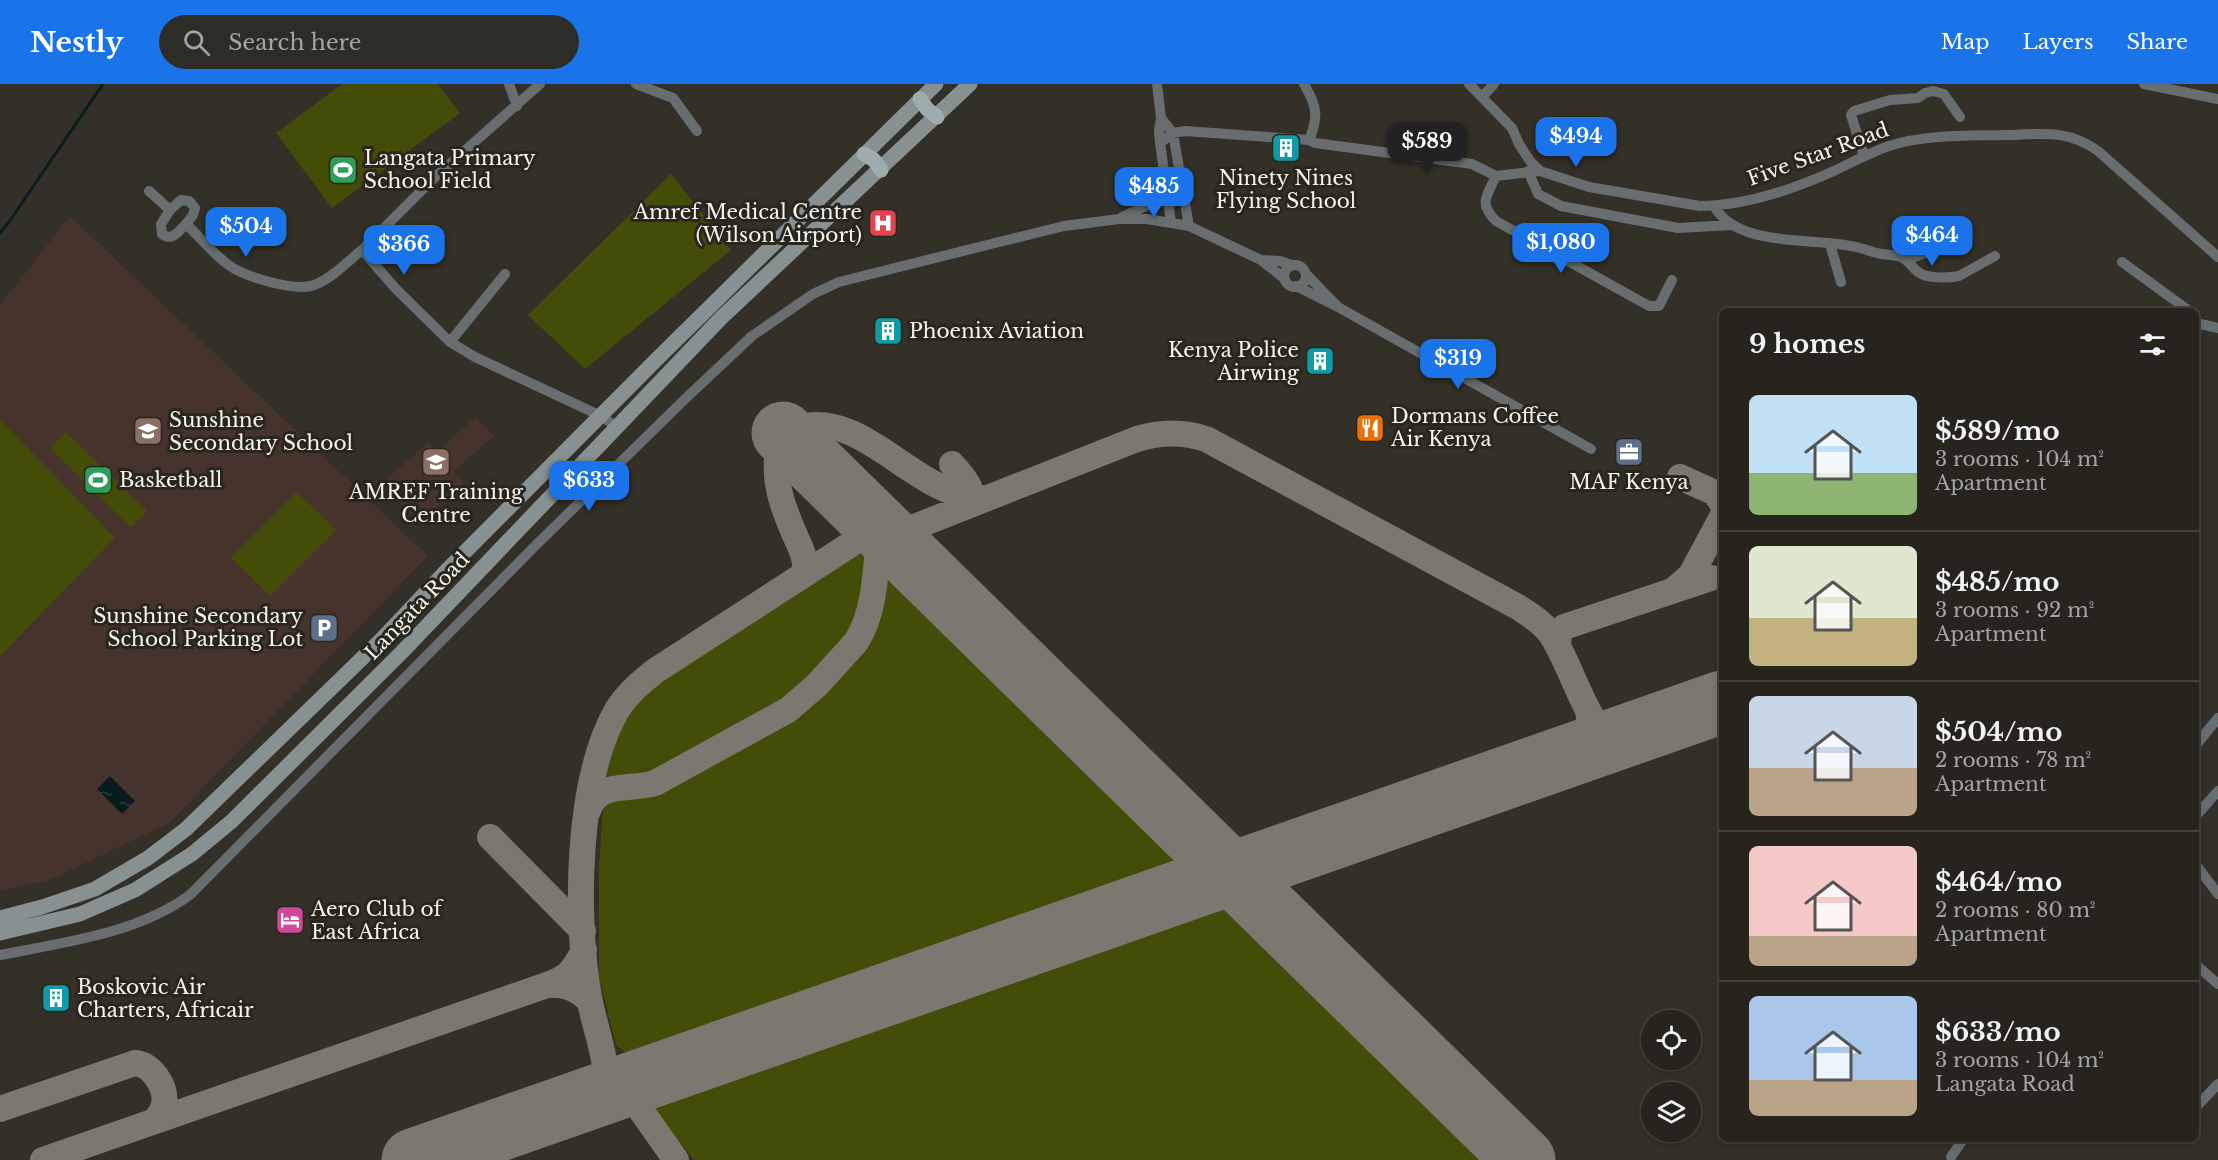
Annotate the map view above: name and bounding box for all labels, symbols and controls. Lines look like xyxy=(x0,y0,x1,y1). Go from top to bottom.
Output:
search box xyxy=(159,15,579,69)
text: Nestly xyxy=(30,25,123,60)
icon: search xyxy=(180,26,213,59)
text: Search here xyxy=(228,29,361,56)
text: Map xyxy=(1941,29,1990,55)
text: Layers xyxy=(2023,29,2094,55)
text: Share xyxy=(2127,29,2188,55)
pin: $494 xyxy=(1540,117,1612,168)
street label: Five Star Road xyxy=(1744,117,1892,191)
pin: $589 xyxy=(1391,122,1463,173)
text: $494 xyxy=(1550,124,1602,148)
text: $589 xyxy=(1402,129,1452,153)
building icon: Ninety Nines Flying School xyxy=(1270,132,1302,164)
place label: Langata Primary School Field xyxy=(364,146,536,193)
sports icon: Langata Primary School Field xyxy=(327,154,359,186)
place label: Ninety Nines Flying School xyxy=(1216,166,1356,213)
pin: $485 xyxy=(1118,167,1190,218)
text: $485 xyxy=(1129,174,1179,198)
place label: Amref Medical Centre (Wilson Airport) xyxy=(633,200,862,247)
pin: $504 xyxy=(210,207,282,258)
hospital icon: Amref Medical Centre (Wilson Airport) xyxy=(867,207,899,239)
text: $504 xyxy=(219,214,273,238)
pin: $464 xyxy=(1896,216,1968,267)
pin: $1,080 xyxy=(1512,223,1610,274)
text: $464 xyxy=(1906,223,1958,247)
pin: $366 xyxy=(368,225,440,276)
text: $1,080 xyxy=(1526,230,1596,254)
text: $366 xyxy=(378,232,430,256)
building icon: Phoenix Aviation xyxy=(872,315,904,347)
place label: Phoenix Aviation xyxy=(909,319,1084,343)
text: 9 homes xyxy=(1749,328,1865,360)
icon: filters xyxy=(2136,328,2169,361)
place label: Kenya Police Airwing xyxy=(1168,338,1300,385)
pin: $319 xyxy=(1422,339,1494,390)
building icon: Kenya Police Airwing xyxy=(1304,345,1336,377)
text: $319 xyxy=(1434,346,1482,370)
place label: Dormans Coffee Air Kenya xyxy=(1390,404,1559,451)
place label: Sunshine Secondary School xyxy=(169,408,353,455)
restaurant icon: Dormans Coffee Air Kenya xyxy=(1354,412,1386,444)
school or university icon: Sunshine Secondary School xyxy=(132,415,164,447)
text: $589/mo xyxy=(1935,415,2060,447)
icon: home xyxy=(1797,419,1869,491)
office icon: MAF Kenya xyxy=(1613,436,1645,468)
school or university icon: AMREF Training Centre xyxy=(420,446,452,478)
text: 3 rooms · 104 m² xyxy=(1935,447,2104,471)
pin: $633 xyxy=(553,461,625,512)
sports icon: Basketball xyxy=(82,464,114,496)
place label: Basketball xyxy=(119,468,222,492)
text: $633 xyxy=(563,468,615,492)
place label: MAF Kenya xyxy=(1569,470,1690,494)
text: Apartment xyxy=(1935,471,2046,495)
place label: AMREF Training Centre xyxy=(348,480,524,527)
street label: Langata Road xyxy=(360,547,474,665)
text: $485/mo xyxy=(1935,566,2059,598)
icon: home xyxy=(1797,570,1869,642)
text: 3 rooms · 92 m² xyxy=(1935,598,2094,622)
place label: Sunshine Secondary School Parking Lot xyxy=(93,604,303,651)
parking icon: Sunshine Secondary School Parking Lot xyxy=(308,612,340,644)
text: Apartment xyxy=(1935,622,2046,646)
text: $504/mo xyxy=(1935,716,2062,748)
icon: home xyxy=(1797,720,1869,792)
text: 2 rooms · 78 m² xyxy=(1935,748,2091,772)
text: Apartment xyxy=(1935,772,2046,796)
text: $464/mo xyxy=(1935,866,2062,898)
icon: home xyxy=(1797,870,1869,942)
place label: Aero Club of East Africa xyxy=(310,897,445,944)
text: 2 rooms · 80 m² xyxy=(1935,898,2096,922)
hotel icon: Aero Club of East Africa xyxy=(274,904,306,936)
text: Apartment xyxy=(1935,922,2046,946)
place label: Boskovic Air Charters, Africair xyxy=(77,975,254,1022)
building icon: Boskovic Air Charters, Africair xyxy=(40,982,72,1014)
map controls xyxy=(1641,1010,1701,1142)
button: locate xyxy=(1641,1010,1701,1070)
text: $633/mo xyxy=(1935,1016,2061,1048)
icon: home xyxy=(1797,1020,1869,1092)
text: 3 rooms · 104 m² xyxy=(1935,1048,2104,1072)
text: Langata Road xyxy=(1935,1072,2075,1096)
button: layers xyxy=(1641,1082,1701,1142)

